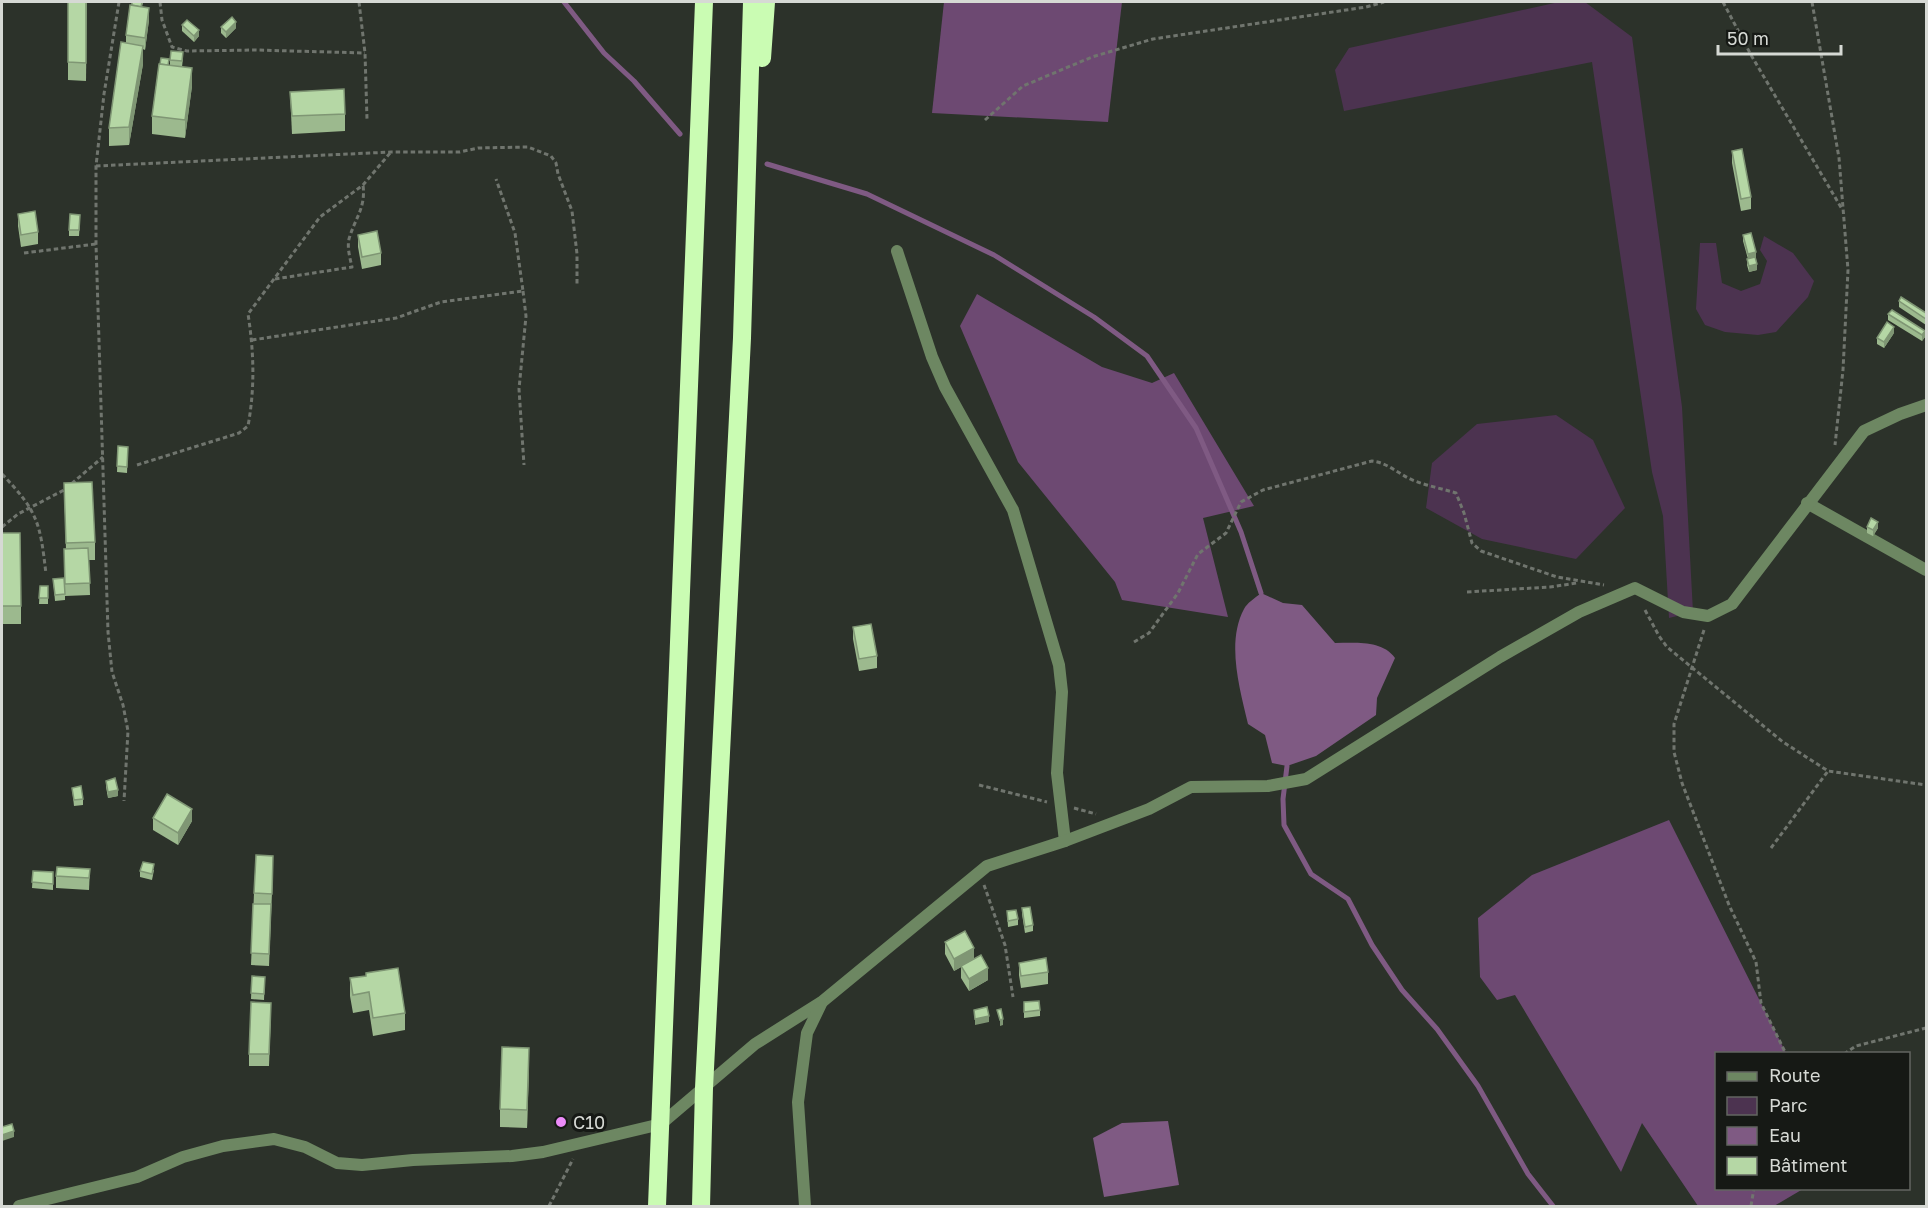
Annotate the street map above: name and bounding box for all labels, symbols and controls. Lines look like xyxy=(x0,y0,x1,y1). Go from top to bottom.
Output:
scale bar xyxy=(1718,18,1841,56)
text: 50 m xyxy=(1727,27,1769,49)
legend xyxy=(1715,1052,1910,1190)
text: Route xyxy=(1769,1064,1820,1086)
text: Parc xyxy=(1769,1094,1808,1116)
place label: C10 xyxy=(573,1111,605,1133)
marker: C10 xyxy=(554,1115,568,1129)
text: Eau xyxy=(1769,1124,1801,1146)
text: Bâtiment xyxy=(1769,1154,1848,1176)

